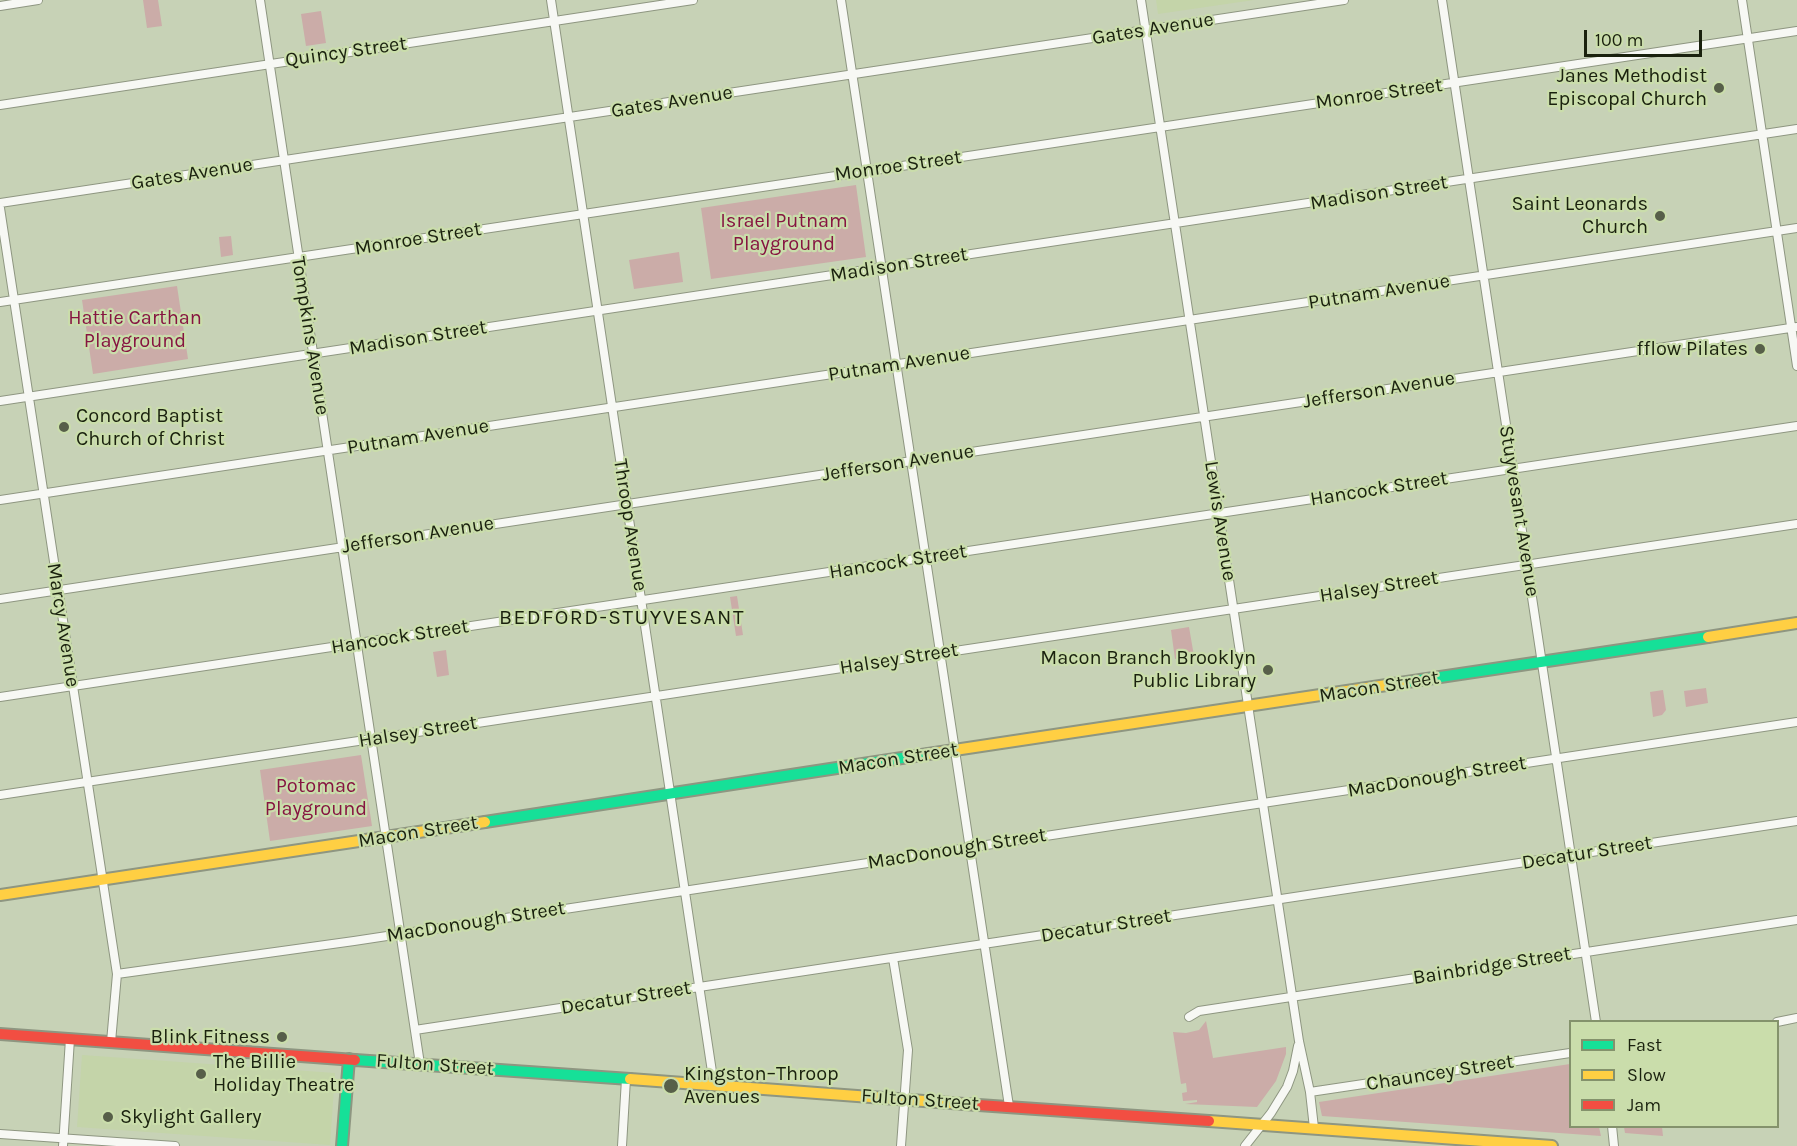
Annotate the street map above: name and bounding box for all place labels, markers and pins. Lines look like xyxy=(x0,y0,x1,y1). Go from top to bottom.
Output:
place label: Janes Methodist Episcopal Church xyxy=(1547,64,1707,111)
marker: Janes Methodist Episcopal Church xyxy=(1712,81,1726,95)
place label: Saint Leonards Church xyxy=(1511,192,1648,239)
marker: Saint Leonards Church xyxy=(1653,209,1667,223)
place label: fflow Pilates xyxy=(1637,337,1748,361)
marker: fflow Pilates xyxy=(1753,342,1767,356)
place label: Concord Baptist Church of Christ xyxy=(76,404,225,451)
marker: Concord Baptist Church of Christ xyxy=(57,420,71,434)
place label: Macon Branch Brooklyn Public Library xyxy=(1040,646,1256,693)
marker: Macon Branch Brooklyn Public Library xyxy=(1261,663,1275,677)
place label: Blink Fitness xyxy=(151,1025,270,1049)
marker: Blink Fitness xyxy=(275,1030,289,1044)
place label: The Billie Holiday Theatre xyxy=(213,1050,354,1097)
place label: Kingston–Throop Avenues xyxy=(684,1062,839,1109)
marker: The Billie Holiday Theatre xyxy=(194,1067,208,1081)
marker: Kingston–Throop Avenues xyxy=(662,1077,680,1095)
place label: Skylight Gallery xyxy=(120,1105,261,1129)
marker: Skylight Gallery xyxy=(101,1110,115,1124)

